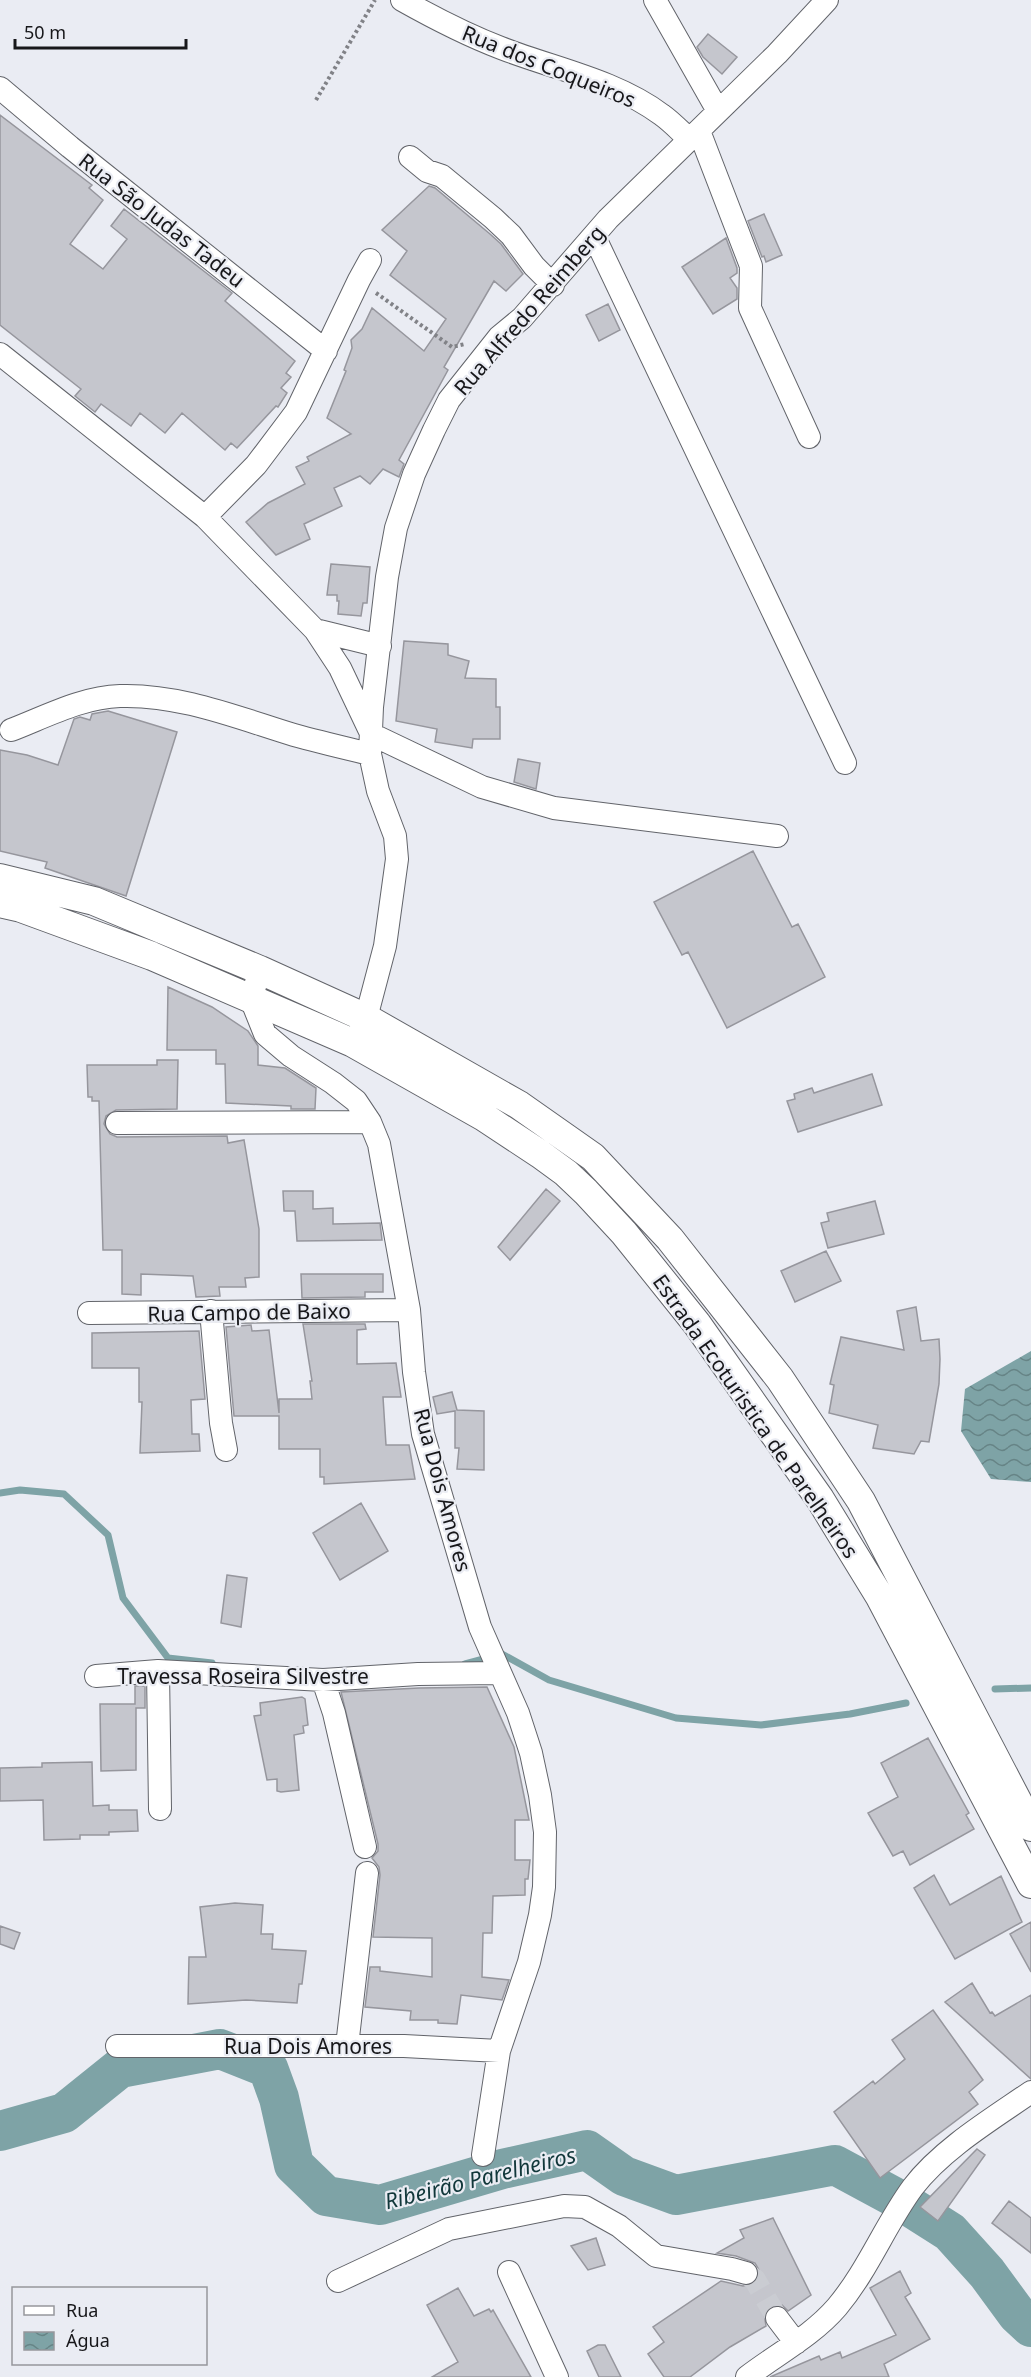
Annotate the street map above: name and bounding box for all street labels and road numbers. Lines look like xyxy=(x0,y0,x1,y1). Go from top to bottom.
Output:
street label: Rua dos Coqueiros xyxy=(458,18,640,114)
street label: Rua São Judas Tadeu xyxy=(73,146,251,294)
street label: Rua Alfredo Reimberg xyxy=(447,219,611,401)
street label: Estrada Ecoturistica de Parelheiros xyxy=(647,1269,865,1563)
street label: Rua Campo de Baixo xyxy=(147,1296,351,1328)
street label: Rua Dois Amores xyxy=(408,1405,478,1575)
street label: Travessa Roseira Silvestre xyxy=(117,1662,369,1690)
street label: Rua Dois Amores xyxy=(224,2032,392,2060)

